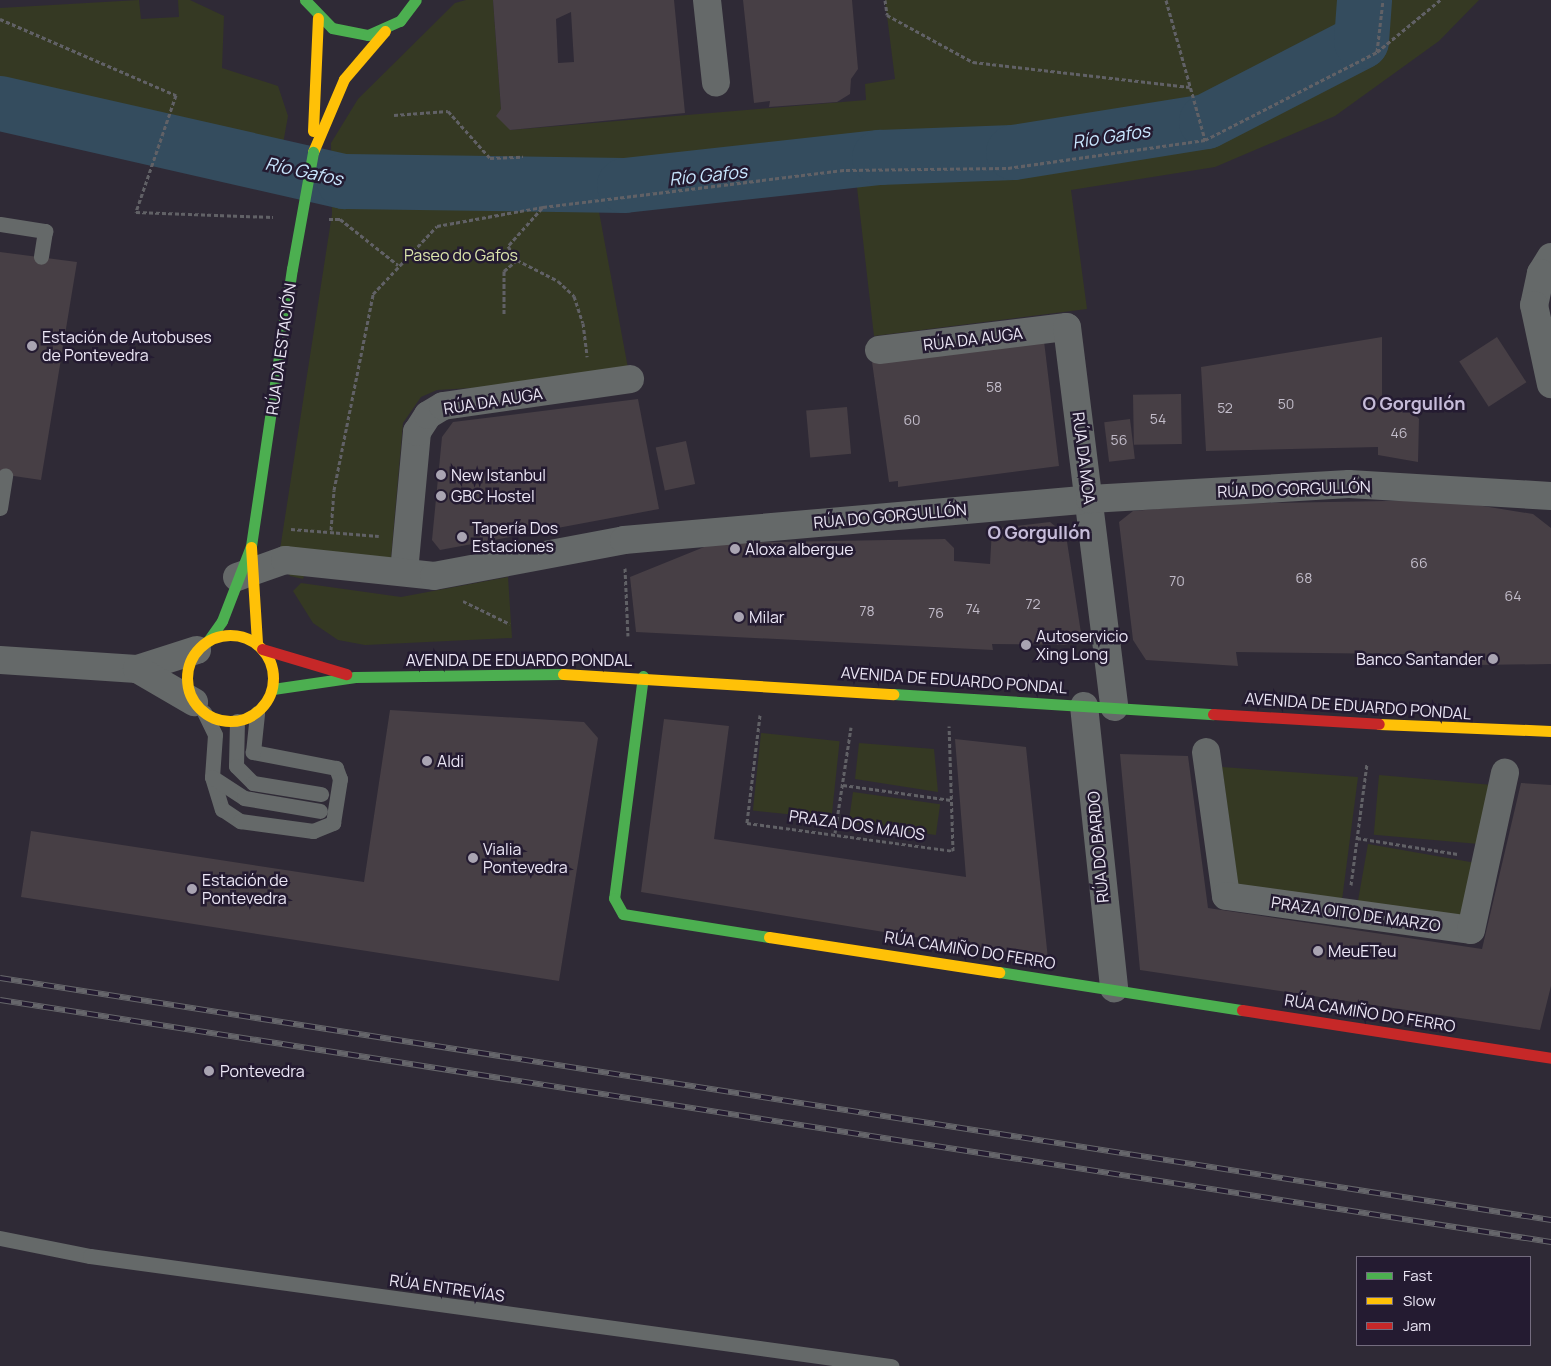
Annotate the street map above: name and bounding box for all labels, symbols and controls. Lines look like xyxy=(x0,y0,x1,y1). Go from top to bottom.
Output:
water label: Río Gafos xyxy=(1071,119,1151,153)
water label: Río Gafos xyxy=(263,152,345,190)
water label: Río Gafos xyxy=(668,160,748,190)
park label: Paseo do Gafos xyxy=(404,245,518,265)
street label: RÚA DA ESTACIÓN xyxy=(262,282,300,416)
street label: RÚA DA AUGA xyxy=(922,323,1024,355)
place label: Estación de Autobuses de Pontevedra xyxy=(42,327,212,365)
marker: Estación de Autobuses de Pontevedra xyxy=(26,340,38,352)
house number: 58 xyxy=(986,379,1002,395)
street label: RÚA DA AUGA xyxy=(442,384,544,418)
district label: O Gorgullón xyxy=(1362,392,1466,414)
house number: 50 xyxy=(1278,396,1294,412)
house number: 52 xyxy=(1217,400,1233,416)
street label: RÚA DA MOA xyxy=(1069,411,1099,505)
house number: 54 xyxy=(1150,411,1166,427)
house number: 60 xyxy=(903,412,921,428)
house number: 46 xyxy=(1391,425,1407,441)
house number: 56 xyxy=(1111,432,1127,448)
place label: New Istanbul xyxy=(451,465,546,485)
marker: New Istanbul xyxy=(435,469,447,481)
street label: RÚA DO GORGULLÓN xyxy=(1217,477,1371,501)
place label: GBC Hostel xyxy=(451,486,535,506)
marker: GBC Hostel xyxy=(435,490,447,502)
street label: RÚA DO GORGULLÓN xyxy=(813,500,967,532)
place label: Tapería Dos Estaciones xyxy=(472,518,558,556)
district label: O Gorgullón xyxy=(987,521,1091,543)
marker: Tapería Dos Estaciones xyxy=(456,531,468,543)
place label: Aloxa albergue xyxy=(745,539,854,559)
marker: Aloxa albergue xyxy=(729,543,741,555)
house number: 66 xyxy=(1410,555,1428,571)
house number: 68 xyxy=(1296,570,1312,586)
house number: 70 xyxy=(1169,573,1185,589)
house number: 64 xyxy=(1505,588,1521,604)
house number: 72 xyxy=(1025,596,1041,612)
house number: 74 xyxy=(966,601,980,617)
house number: 78 xyxy=(859,603,875,619)
house number: 76 xyxy=(928,605,944,621)
place label: Milar xyxy=(749,607,785,627)
marker: Milar xyxy=(733,611,745,623)
place label: Autoservicio Xing Long xyxy=(1036,626,1128,664)
marker: Autoservicio Xing Long xyxy=(1020,639,1032,651)
place label: Banco Santander xyxy=(1356,649,1483,669)
street label: AVENIDA DE EDUARDO PONDAL xyxy=(406,650,632,670)
marker: Banco Santander xyxy=(1487,653,1499,665)
street label: AVENIDA DE EDUARDO PONDAL xyxy=(840,663,1068,697)
street label: AVENIDA DE EDUARDO PONDAL xyxy=(1244,689,1472,723)
place label: Aldi xyxy=(437,751,464,771)
marker: Aldi xyxy=(421,755,433,767)
street label: RÚA DO BARDO xyxy=(1084,790,1112,904)
street label: PRAZA DOS MAIOS xyxy=(788,806,926,844)
place label: Vialia Pontevedra xyxy=(483,839,568,877)
marker: Vialia Pontevedra xyxy=(467,852,479,864)
place label: Estación de Pontevedra xyxy=(202,870,288,908)
marker: Estación de Pontevedra xyxy=(186,883,198,895)
street label: PRAZA OITO DE MARZO xyxy=(1270,893,1442,935)
street label: RÚA CAMIÑO DO FERRO xyxy=(883,927,1057,973)
place label: MeuETeu xyxy=(1328,941,1397,961)
marker: MeuETeu xyxy=(1312,945,1324,957)
street label: RÚA CAMIÑO DO FERRO xyxy=(1283,990,1457,1036)
place label: Pontevedra xyxy=(220,1061,305,1081)
marker: Pontevedra xyxy=(202,1064,216,1078)
legend xyxy=(1356,1256,1531,1346)
text: Fast xyxy=(1403,1265,1432,1286)
street label: RÚA ENTREVÍAS xyxy=(388,1270,506,1306)
text: Slow xyxy=(1403,1290,1436,1311)
text: Jam xyxy=(1403,1315,1431,1336)

